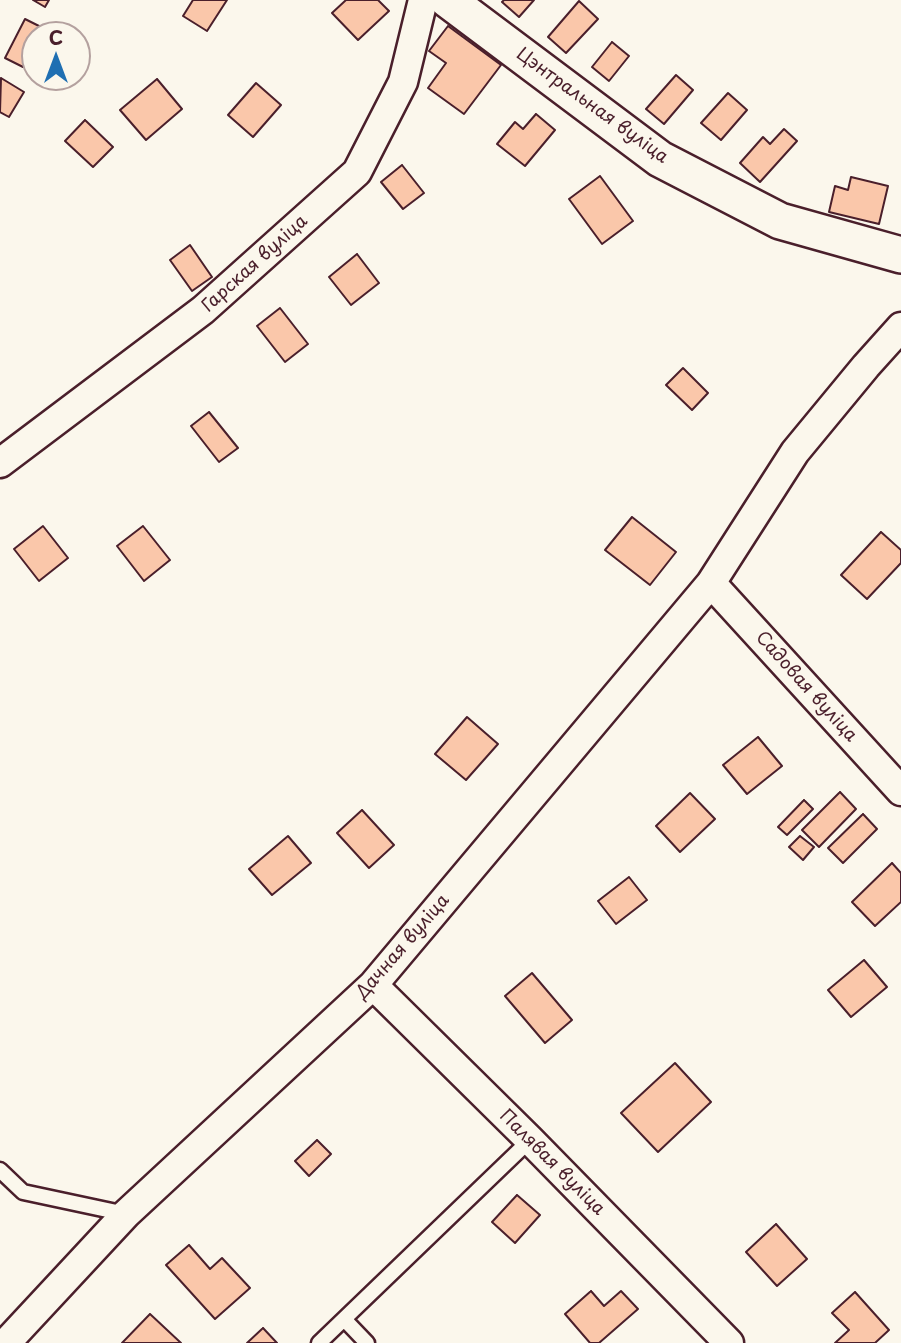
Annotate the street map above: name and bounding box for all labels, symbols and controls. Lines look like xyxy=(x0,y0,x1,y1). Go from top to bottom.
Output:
north arrow xyxy=(21,21,91,91)
text: С xyxy=(49,23,63,51)
street label: Цэнтральная вуліца xyxy=(512,44,672,168)
street label: Гарская вуліца xyxy=(198,211,312,317)
street label: Садовая вуліца xyxy=(751,627,861,747)
street label: Дачная вуліца xyxy=(352,890,454,1004)
street label: Палявая вуліца xyxy=(495,1106,609,1220)

